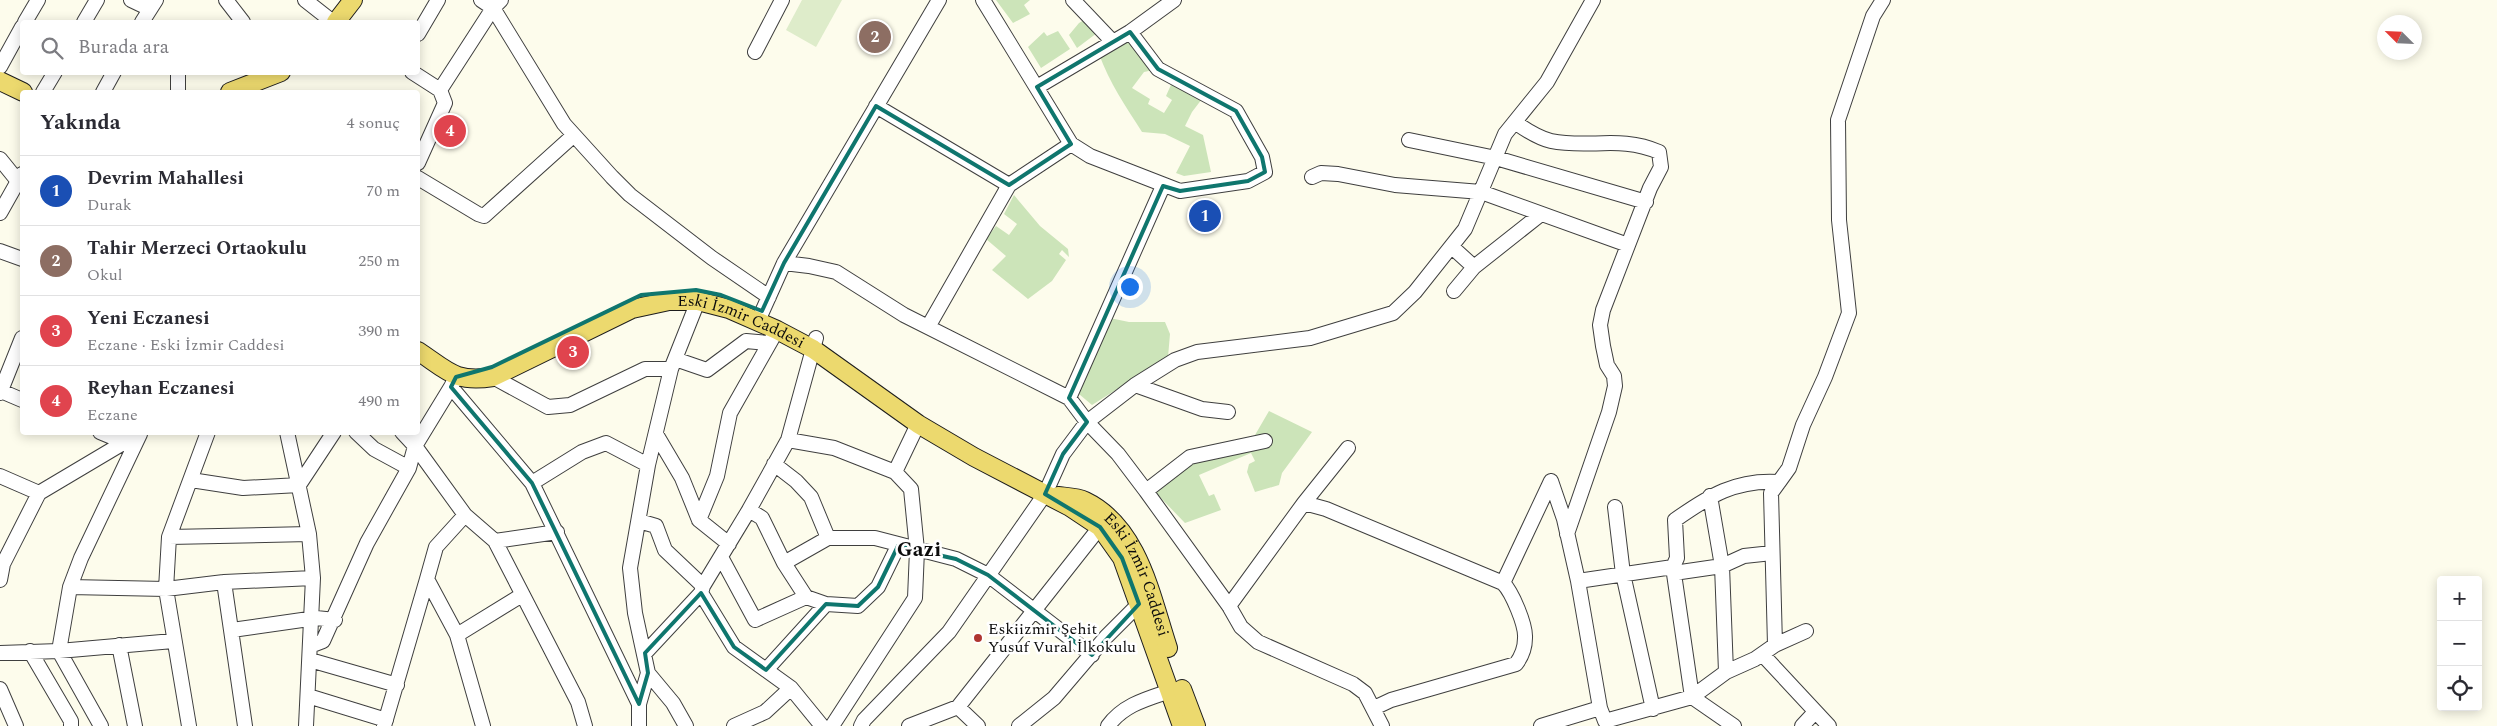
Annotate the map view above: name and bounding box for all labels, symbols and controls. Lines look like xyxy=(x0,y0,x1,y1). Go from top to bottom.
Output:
north arrow xyxy=(2377,15,2422,60)
pin: 2 xyxy=(859,18,891,56)
search box xyxy=(20,20,420,75)
text: Burada ara xyxy=(78,33,169,62)
icon: search xyxy=(38,34,66,62)
text: Yakında xyxy=(40,107,121,139)
text: 4 sonuç xyxy=(346,111,400,135)
pin: 4 xyxy=(434,112,466,150)
text: Devrim Mahallesi xyxy=(87,164,244,193)
text: 1 xyxy=(52,179,60,203)
text: 70 m xyxy=(366,179,400,203)
text: Durak xyxy=(87,193,132,217)
pin: 1 xyxy=(1189,197,1221,235)
text: Tahir Merzeci Ortaokulu xyxy=(87,234,307,263)
text: 2 xyxy=(52,249,60,273)
text: 250 m xyxy=(358,249,400,273)
text: Okul xyxy=(87,263,122,287)
your location xyxy=(1117,274,1143,300)
street label: Eski İzmir Caddesi xyxy=(677,289,809,355)
text: Yeni Eczanesi xyxy=(87,304,209,333)
text: 3 xyxy=(52,319,60,343)
text: 390 m xyxy=(358,319,400,343)
text: Eczane · Eski İzmir Caddesi xyxy=(87,333,285,357)
pin: 3 xyxy=(557,333,589,371)
text: Reyhan Eczanesi xyxy=(87,374,235,403)
text: 4 xyxy=(52,389,60,413)
text: 490 m xyxy=(358,389,400,413)
text: Eczane xyxy=(87,403,138,427)
street label: Eski İzmir Caddesi xyxy=(1098,507,1176,639)
district label: Gazi xyxy=(897,534,941,566)
map controls xyxy=(2437,576,2482,711)
button: + xyxy=(2437,576,2482,621)
place label: Eskiizmir Şehit Yusuf Vural İlkokulu xyxy=(988,617,1136,659)
button: − xyxy=(2437,621,2482,666)
marker: Eskiizmir Şehit Yusuf Vural İlkokulu xyxy=(972,632,984,644)
button: locate xyxy=(2437,666,2482,711)

